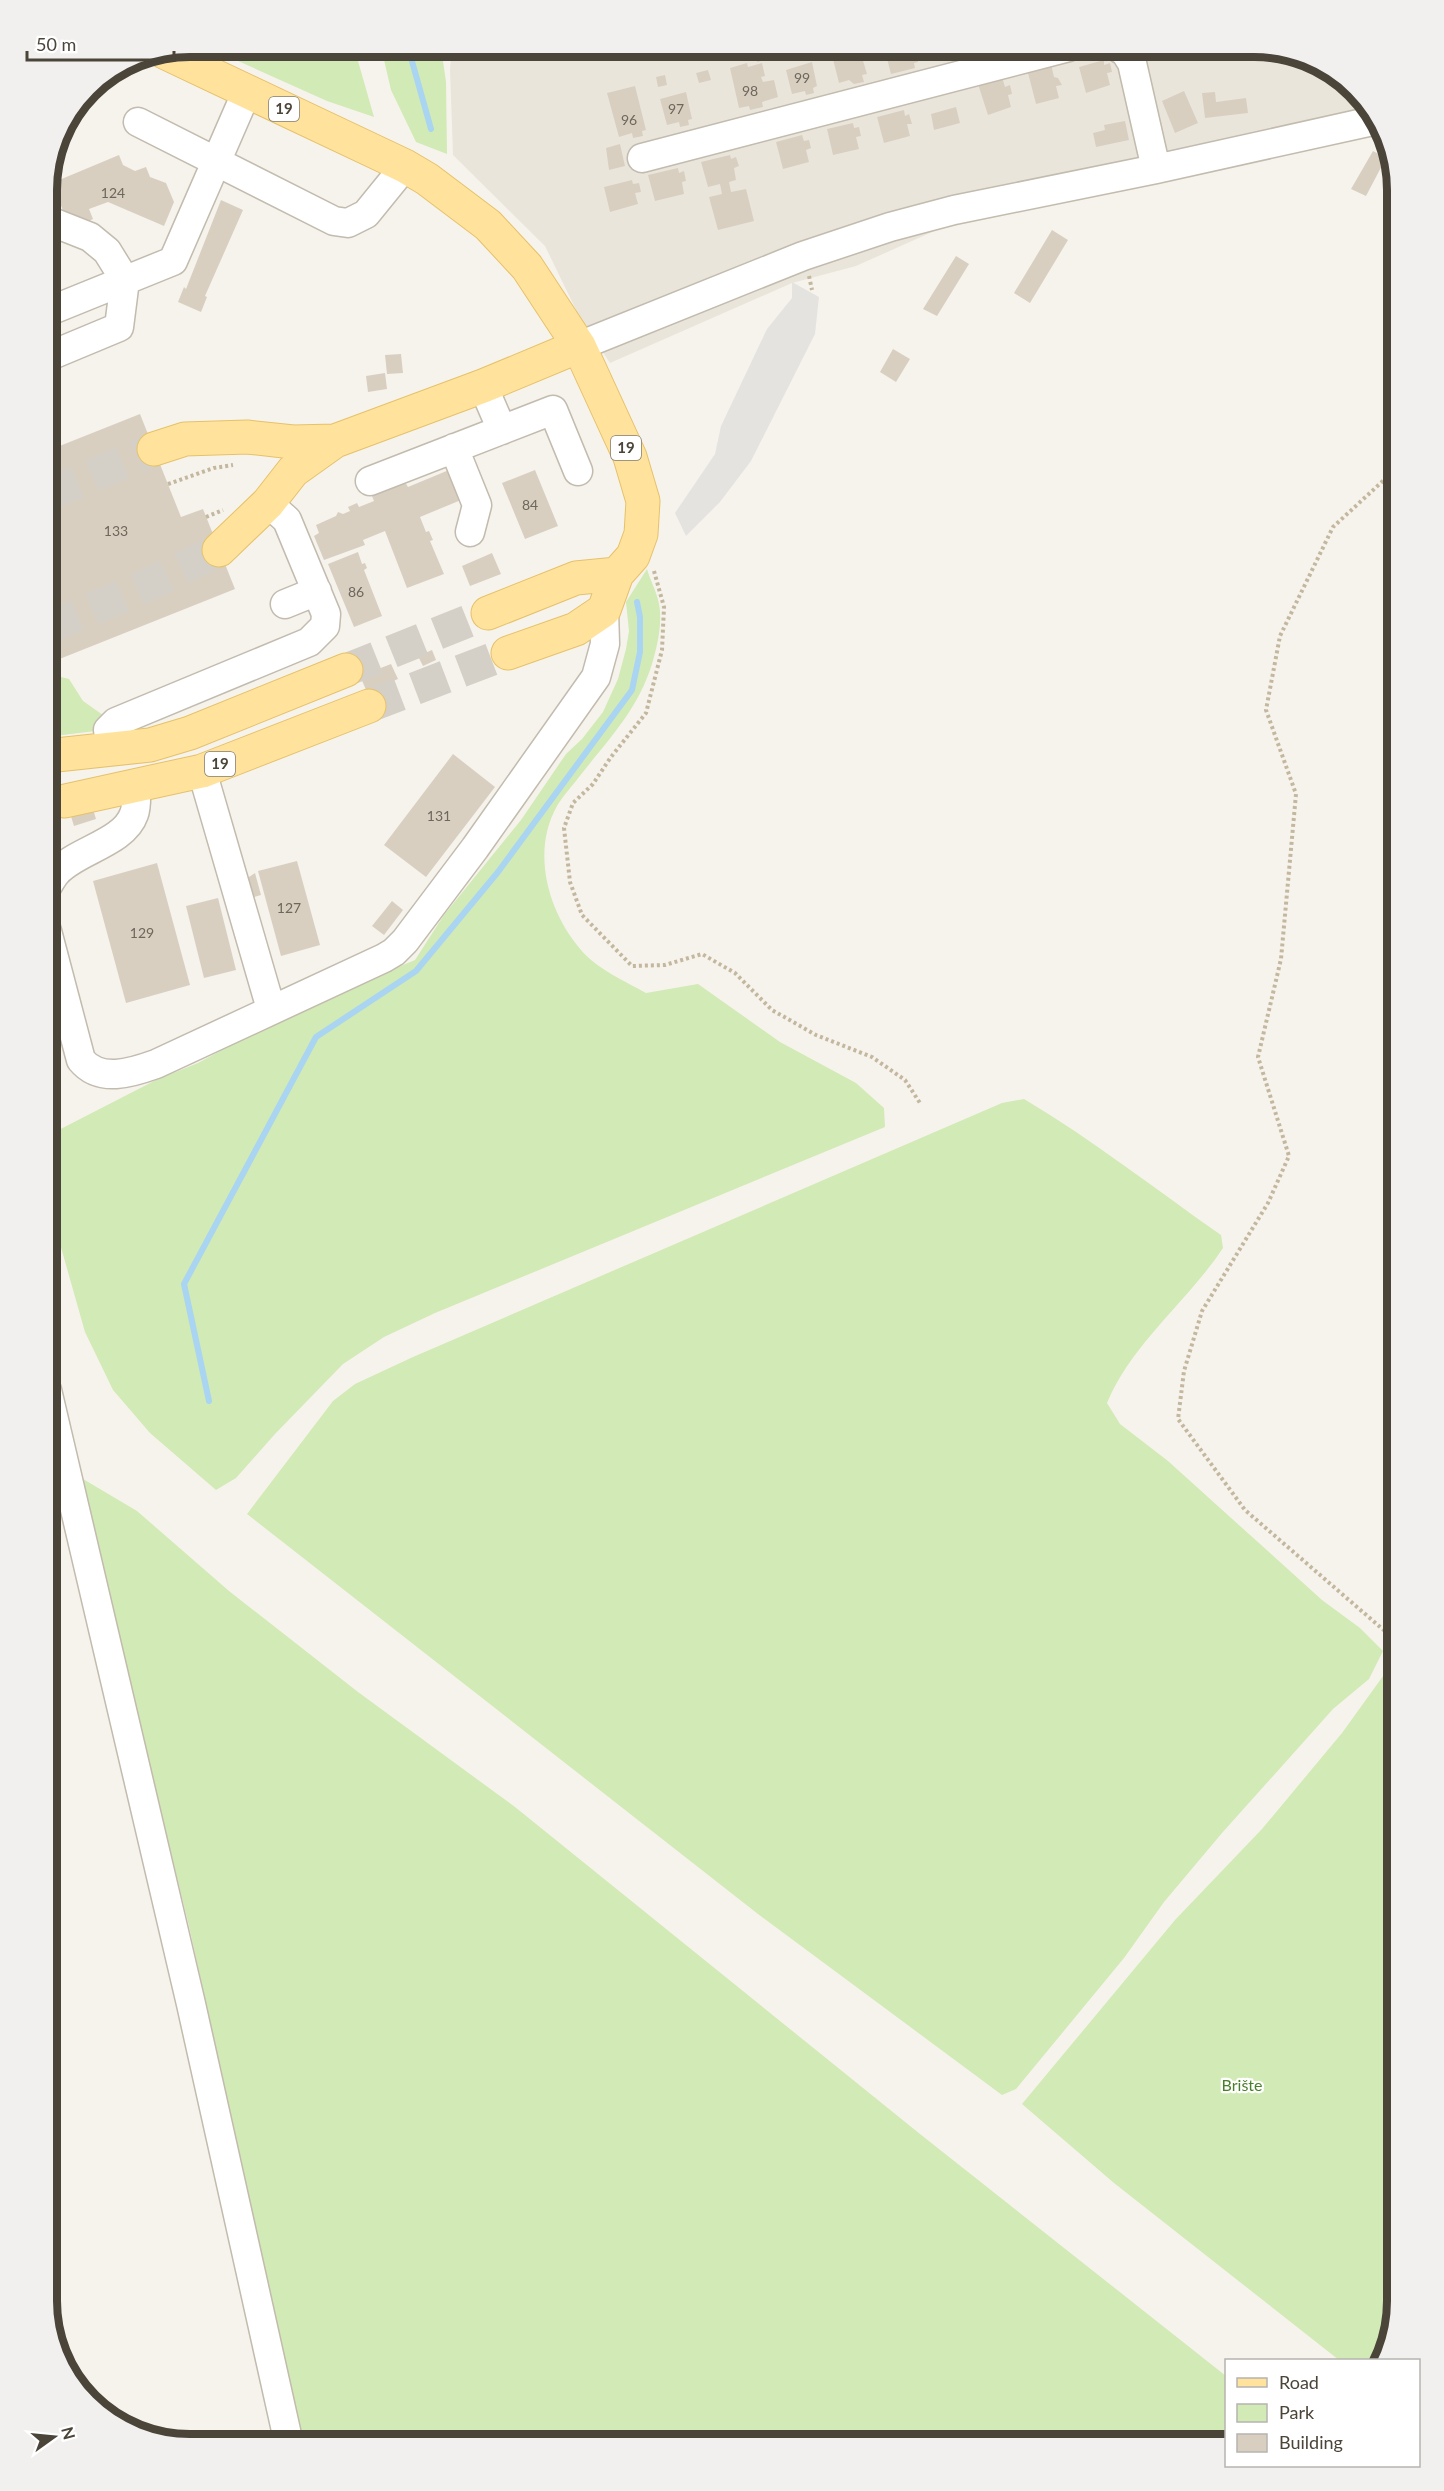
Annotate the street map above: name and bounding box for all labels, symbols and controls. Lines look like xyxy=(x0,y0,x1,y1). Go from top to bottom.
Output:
scale bar xyxy=(27,24,174,62)
text: 50 m xyxy=(36,33,76,55)
house number: 99 xyxy=(794,69,810,86)
house number: 98 xyxy=(742,82,758,99)
road number: 19 xyxy=(269,97,299,121)
house number: 97 xyxy=(668,100,684,117)
house number: 96 xyxy=(621,111,637,128)
house number: 124 xyxy=(101,184,125,201)
road number: 19 xyxy=(611,436,641,460)
house number: 84 xyxy=(522,496,538,513)
house number: 133 xyxy=(104,522,128,539)
house number: 86 xyxy=(348,583,364,600)
road number: 19 xyxy=(205,752,235,776)
house number: 131 xyxy=(427,807,451,824)
house number: 127 xyxy=(277,899,301,916)
house number: 129 xyxy=(130,924,154,941)
park label: Brište xyxy=(1222,2075,1262,2094)
legend xyxy=(1225,2359,1420,2467)
text: Road xyxy=(1279,2371,1319,2393)
text: Park xyxy=(1279,2401,1315,2423)
north arrow xyxy=(24,2407,84,2467)
text: N xyxy=(58,2425,80,2441)
text: Building xyxy=(1279,2431,1343,2453)

